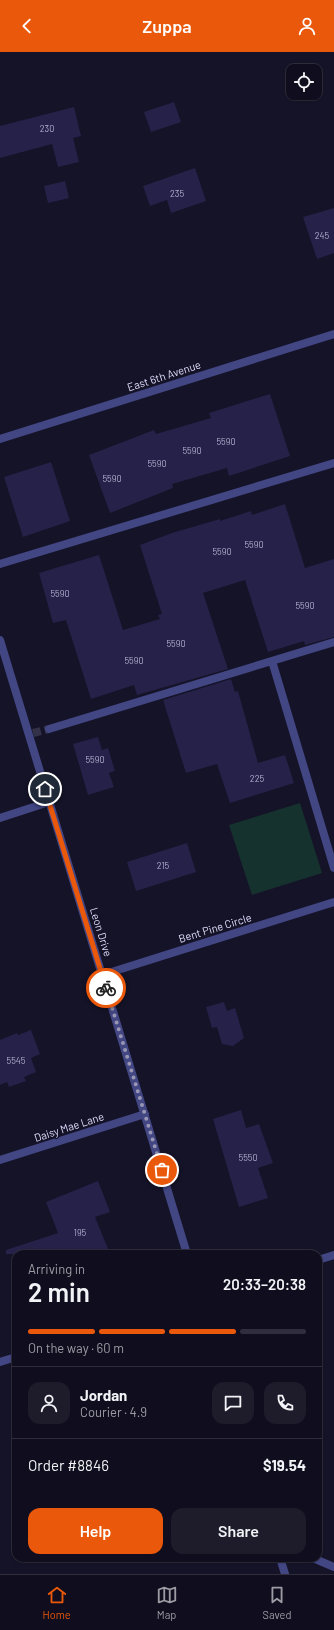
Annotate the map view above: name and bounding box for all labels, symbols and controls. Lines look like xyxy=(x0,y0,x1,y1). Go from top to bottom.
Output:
icon: back xyxy=(16,15,38,37)
text: Zuppa xyxy=(142,15,192,37)
icon: person xyxy=(296,15,318,37)
map controls xyxy=(286,64,322,100)
button: locate xyxy=(286,64,322,100)
house number: 230 xyxy=(40,123,54,134)
house number: 235 xyxy=(170,188,184,199)
house number: 245 xyxy=(315,230,330,241)
street label: East 6th Avenue xyxy=(125,357,202,394)
house number: 5590 xyxy=(216,436,236,447)
house number: 5590 xyxy=(182,445,202,456)
house number: 5590 xyxy=(147,458,167,469)
house number: 5590 xyxy=(102,473,122,484)
house number: 5590 xyxy=(244,539,264,550)
house number: 5590 xyxy=(212,546,232,557)
house number: 5590 xyxy=(50,588,70,599)
house number: 5590 xyxy=(295,600,315,611)
house number: 5590 xyxy=(166,638,186,649)
house number: 5590 xyxy=(124,655,144,666)
house number: 5590 xyxy=(85,754,105,765)
pin xyxy=(28,772,62,806)
house number: 225 xyxy=(250,773,265,784)
icon: home xyxy=(34,778,56,800)
house number: 215 xyxy=(157,860,170,871)
street label: Leon Drive xyxy=(88,906,115,958)
street label: Bent Pine Circle xyxy=(177,910,253,945)
courier xyxy=(86,968,126,1008)
icon: bike xyxy=(95,977,117,999)
house number: 5545 xyxy=(7,1055,26,1066)
street label: Daisy Mae Lane xyxy=(32,1109,105,1144)
house number: 5550 xyxy=(239,1152,257,1163)
pin xyxy=(145,1153,179,1187)
icon: bag xyxy=(151,1159,173,1181)
house number: 195 xyxy=(74,1227,87,1238)
text: Arriving in xyxy=(28,1261,85,1277)
text: 20:33–20:38 xyxy=(223,1275,306,1293)
text: 2 min xyxy=(28,1276,90,1307)
text: On the way · 60 m xyxy=(28,1340,124,1356)
button: person xyxy=(28,1382,70,1424)
button: chat xyxy=(212,1382,254,1424)
button: phone xyxy=(264,1382,306,1424)
text: Jordan xyxy=(80,1386,127,1404)
text: Courier · 4.9 xyxy=(80,1404,147,1420)
text: Order #8846 xyxy=(28,1456,109,1474)
text: $19.54 xyxy=(263,1456,306,1474)
button: Help xyxy=(28,1508,163,1554)
button: Share xyxy=(171,1508,306,1554)
tab: Home xyxy=(43,1584,71,1621)
tab: Map xyxy=(156,1584,178,1621)
tab: Saved xyxy=(263,1584,291,1621)

